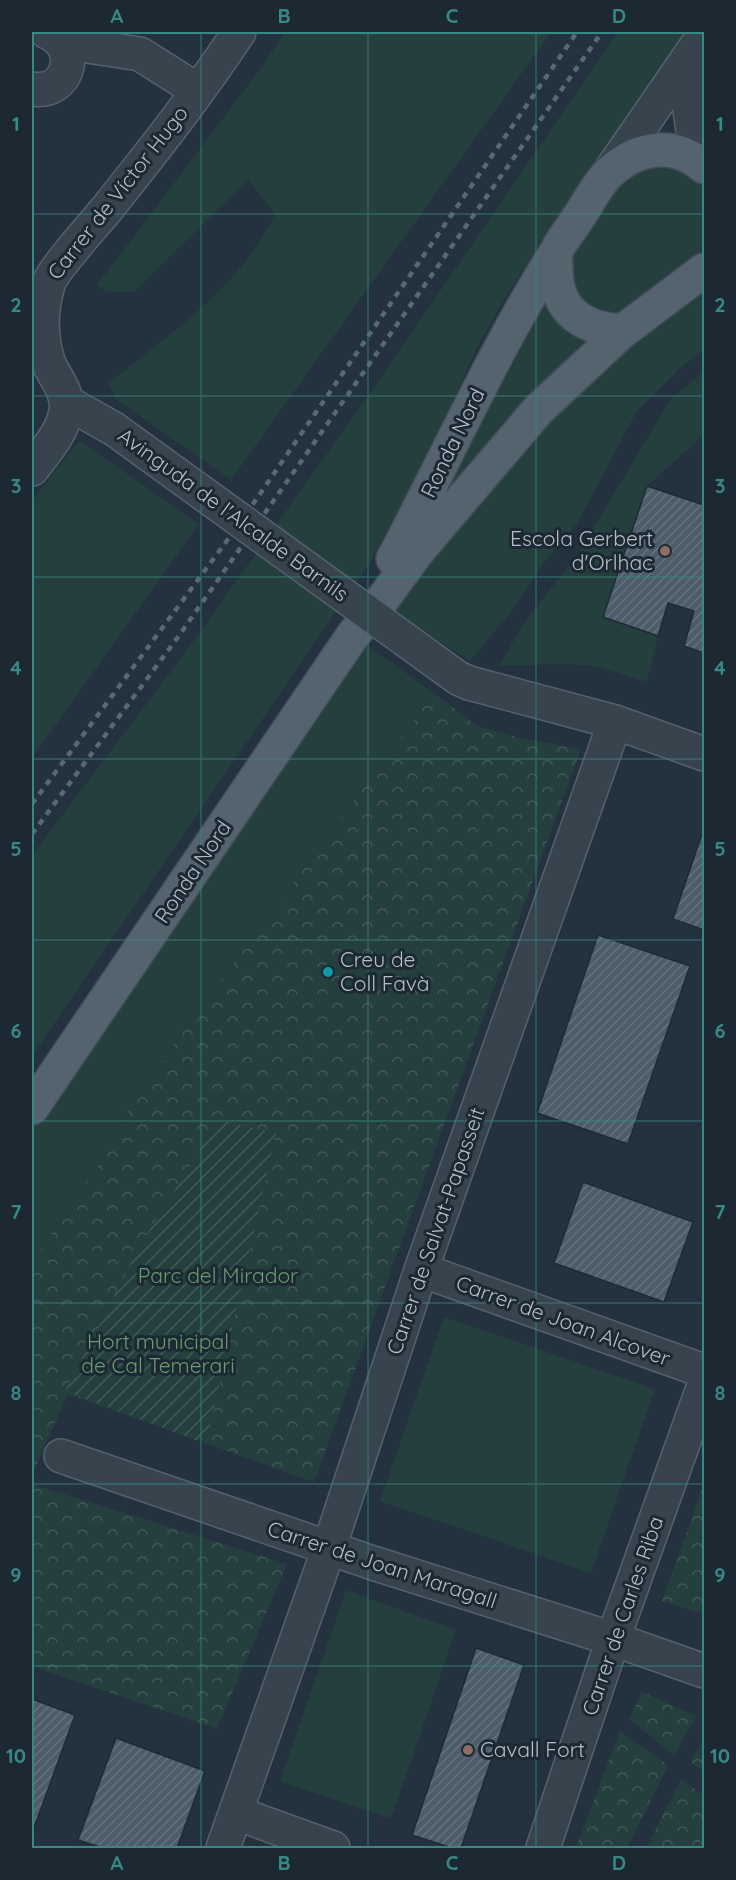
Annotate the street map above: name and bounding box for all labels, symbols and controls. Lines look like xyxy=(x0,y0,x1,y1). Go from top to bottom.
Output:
text: A xyxy=(111,3,124,28)
text: B xyxy=(277,3,291,28)
text: C xyxy=(446,3,459,28)
text: D xyxy=(612,3,626,28)
street label: Carrer de Víctor Hugo xyxy=(41,100,193,284)
text: 1 xyxy=(12,111,20,136)
text: 1 xyxy=(716,111,724,136)
text: 2 xyxy=(10,292,22,317)
text: 2 xyxy=(714,292,726,317)
street label: Ronda Nord xyxy=(414,384,490,501)
street label: Avinguda de l'Alcalde Barnils xyxy=(113,422,354,607)
text: 3 xyxy=(11,473,21,498)
text: 3 xyxy=(715,473,725,498)
place label: Escola Gerbert d'Orlhac xyxy=(510,525,653,575)
marker: Escola Gerbert d'Orlhac xyxy=(658,544,672,558)
text: 4 xyxy=(10,655,22,680)
text: 4 xyxy=(714,655,726,680)
street label: Ronda Nord xyxy=(148,815,236,928)
text: 5 xyxy=(10,836,22,861)
text: 5 xyxy=(714,836,726,861)
place label: Creu de Coll Favà xyxy=(340,946,430,996)
marker: Creu de Coll Favà xyxy=(321,965,335,979)
text: 6 xyxy=(10,1018,22,1043)
text: 6 xyxy=(714,1018,726,1043)
street label: Carrer de Salvat-Papasseit xyxy=(380,1104,490,1358)
text: 7 xyxy=(11,1199,22,1224)
text: 7 xyxy=(715,1199,726,1224)
park label: Parc del Mirador xyxy=(138,1262,298,1288)
street label: Carrer de Joan Alcover xyxy=(453,1269,674,1371)
park label: Hort municipal de Cal Temerari xyxy=(81,1328,235,1378)
text: 8 xyxy=(11,1380,22,1405)
text: 8 xyxy=(715,1380,726,1405)
street label: Carrer de Carles Riba xyxy=(576,1513,668,1719)
street label: Carrer de Joan Maragall xyxy=(264,1515,500,1613)
text: 9 xyxy=(10,1562,22,1587)
text: 9 xyxy=(714,1562,726,1587)
place label: Cavall Fort xyxy=(480,1736,585,1762)
text: 10 xyxy=(6,1743,26,1768)
marker: Cavall Fort xyxy=(461,1743,475,1757)
text: 10 xyxy=(710,1743,730,1768)
text: A xyxy=(111,1850,124,1875)
text: B xyxy=(277,1850,291,1875)
text: C xyxy=(446,1850,459,1875)
text: D xyxy=(612,1850,626,1875)

